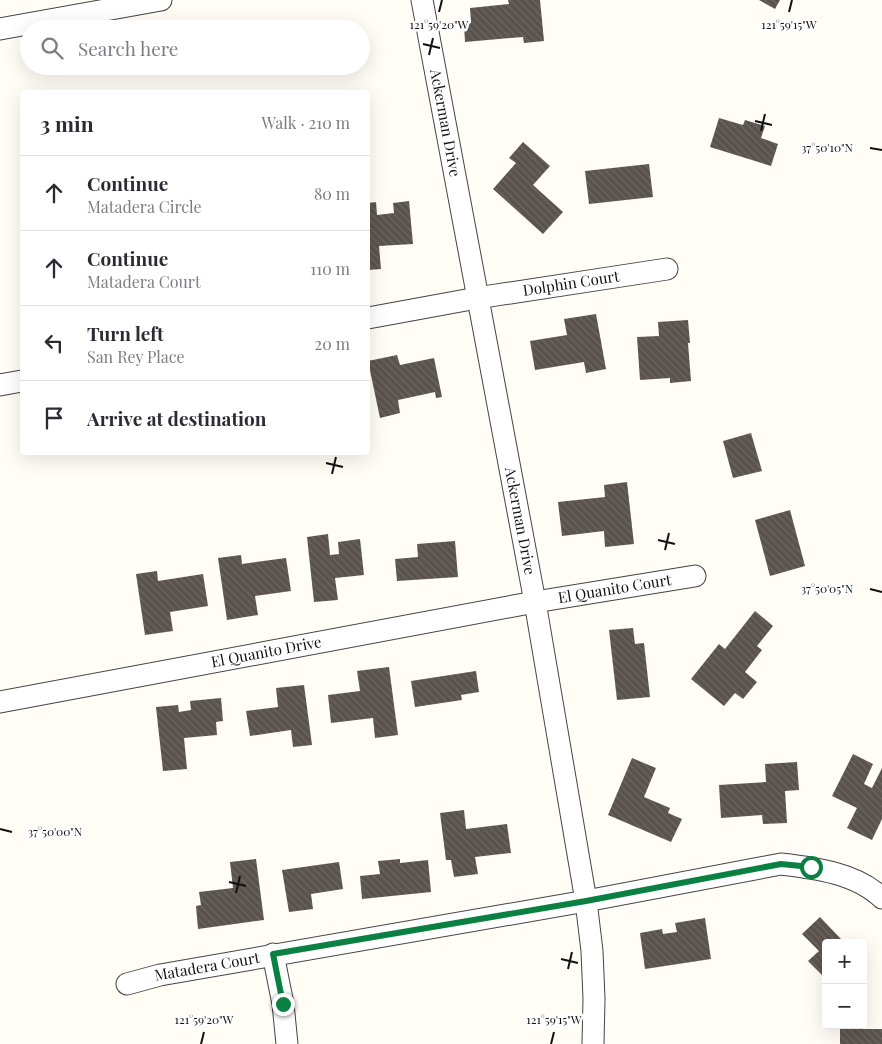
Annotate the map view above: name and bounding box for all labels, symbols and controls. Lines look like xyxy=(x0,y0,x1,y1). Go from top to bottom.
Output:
text: 121°59'20"W xyxy=(410,16,469,32)
text: 121°59'15"W xyxy=(761,16,817,32)
search box xyxy=(20,20,370,75)
icon: search xyxy=(38,34,66,62)
text: Search here xyxy=(78,35,178,61)
street label: Ackerman Drive xyxy=(426,66,466,178)
text: 3 min xyxy=(40,109,94,137)
text: Walk · 210 m xyxy=(262,112,350,133)
text: 37°50'10"N xyxy=(801,139,854,155)
text: Continue xyxy=(87,170,168,196)
icon: ahead xyxy=(40,179,68,207)
text: 80 m xyxy=(314,183,350,204)
text: Matadera Circle xyxy=(87,196,202,217)
text: Continue xyxy=(87,245,168,271)
icon: ahead xyxy=(40,254,68,282)
text: 110 m xyxy=(310,258,350,279)
street label: Dolphin Court xyxy=(521,265,621,300)
text: Matadera Court xyxy=(87,271,201,292)
text: Turn left xyxy=(87,320,164,346)
icon: left xyxy=(40,329,68,357)
text: 20 m xyxy=(315,333,350,354)
text: San Rey Place xyxy=(87,346,185,367)
icon: arrive xyxy=(40,404,68,432)
text: Arrive at destination xyxy=(87,405,267,431)
street label: Ackerman Drive xyxy=(501,464,541,576)
street label: El Quanito Court xyxy=(556,569,673,607)
text: 37°50'05"N xyxy=(801,580,854,596)
street label: El Quanito Drive xyxy=(209,631,323,671)
text: 37°50'00"N xyxy=(28,823,83,839)
route start xyxy=(800,856,823,879)
map controls xyxy=(822,939,867,1029)
button: + xyxy=(822,939,867,984)
street label: Matadera Court xyxy=(153,947,262,985)
button: − xyxy=(822,984,867,1029)
route end xyxy=(272,993,295,1016)
text: 121°59'20"W xyxy=(175,1011,234,1027)
text: 121°59'15"W xyxy=(526,1011,582,1027)

